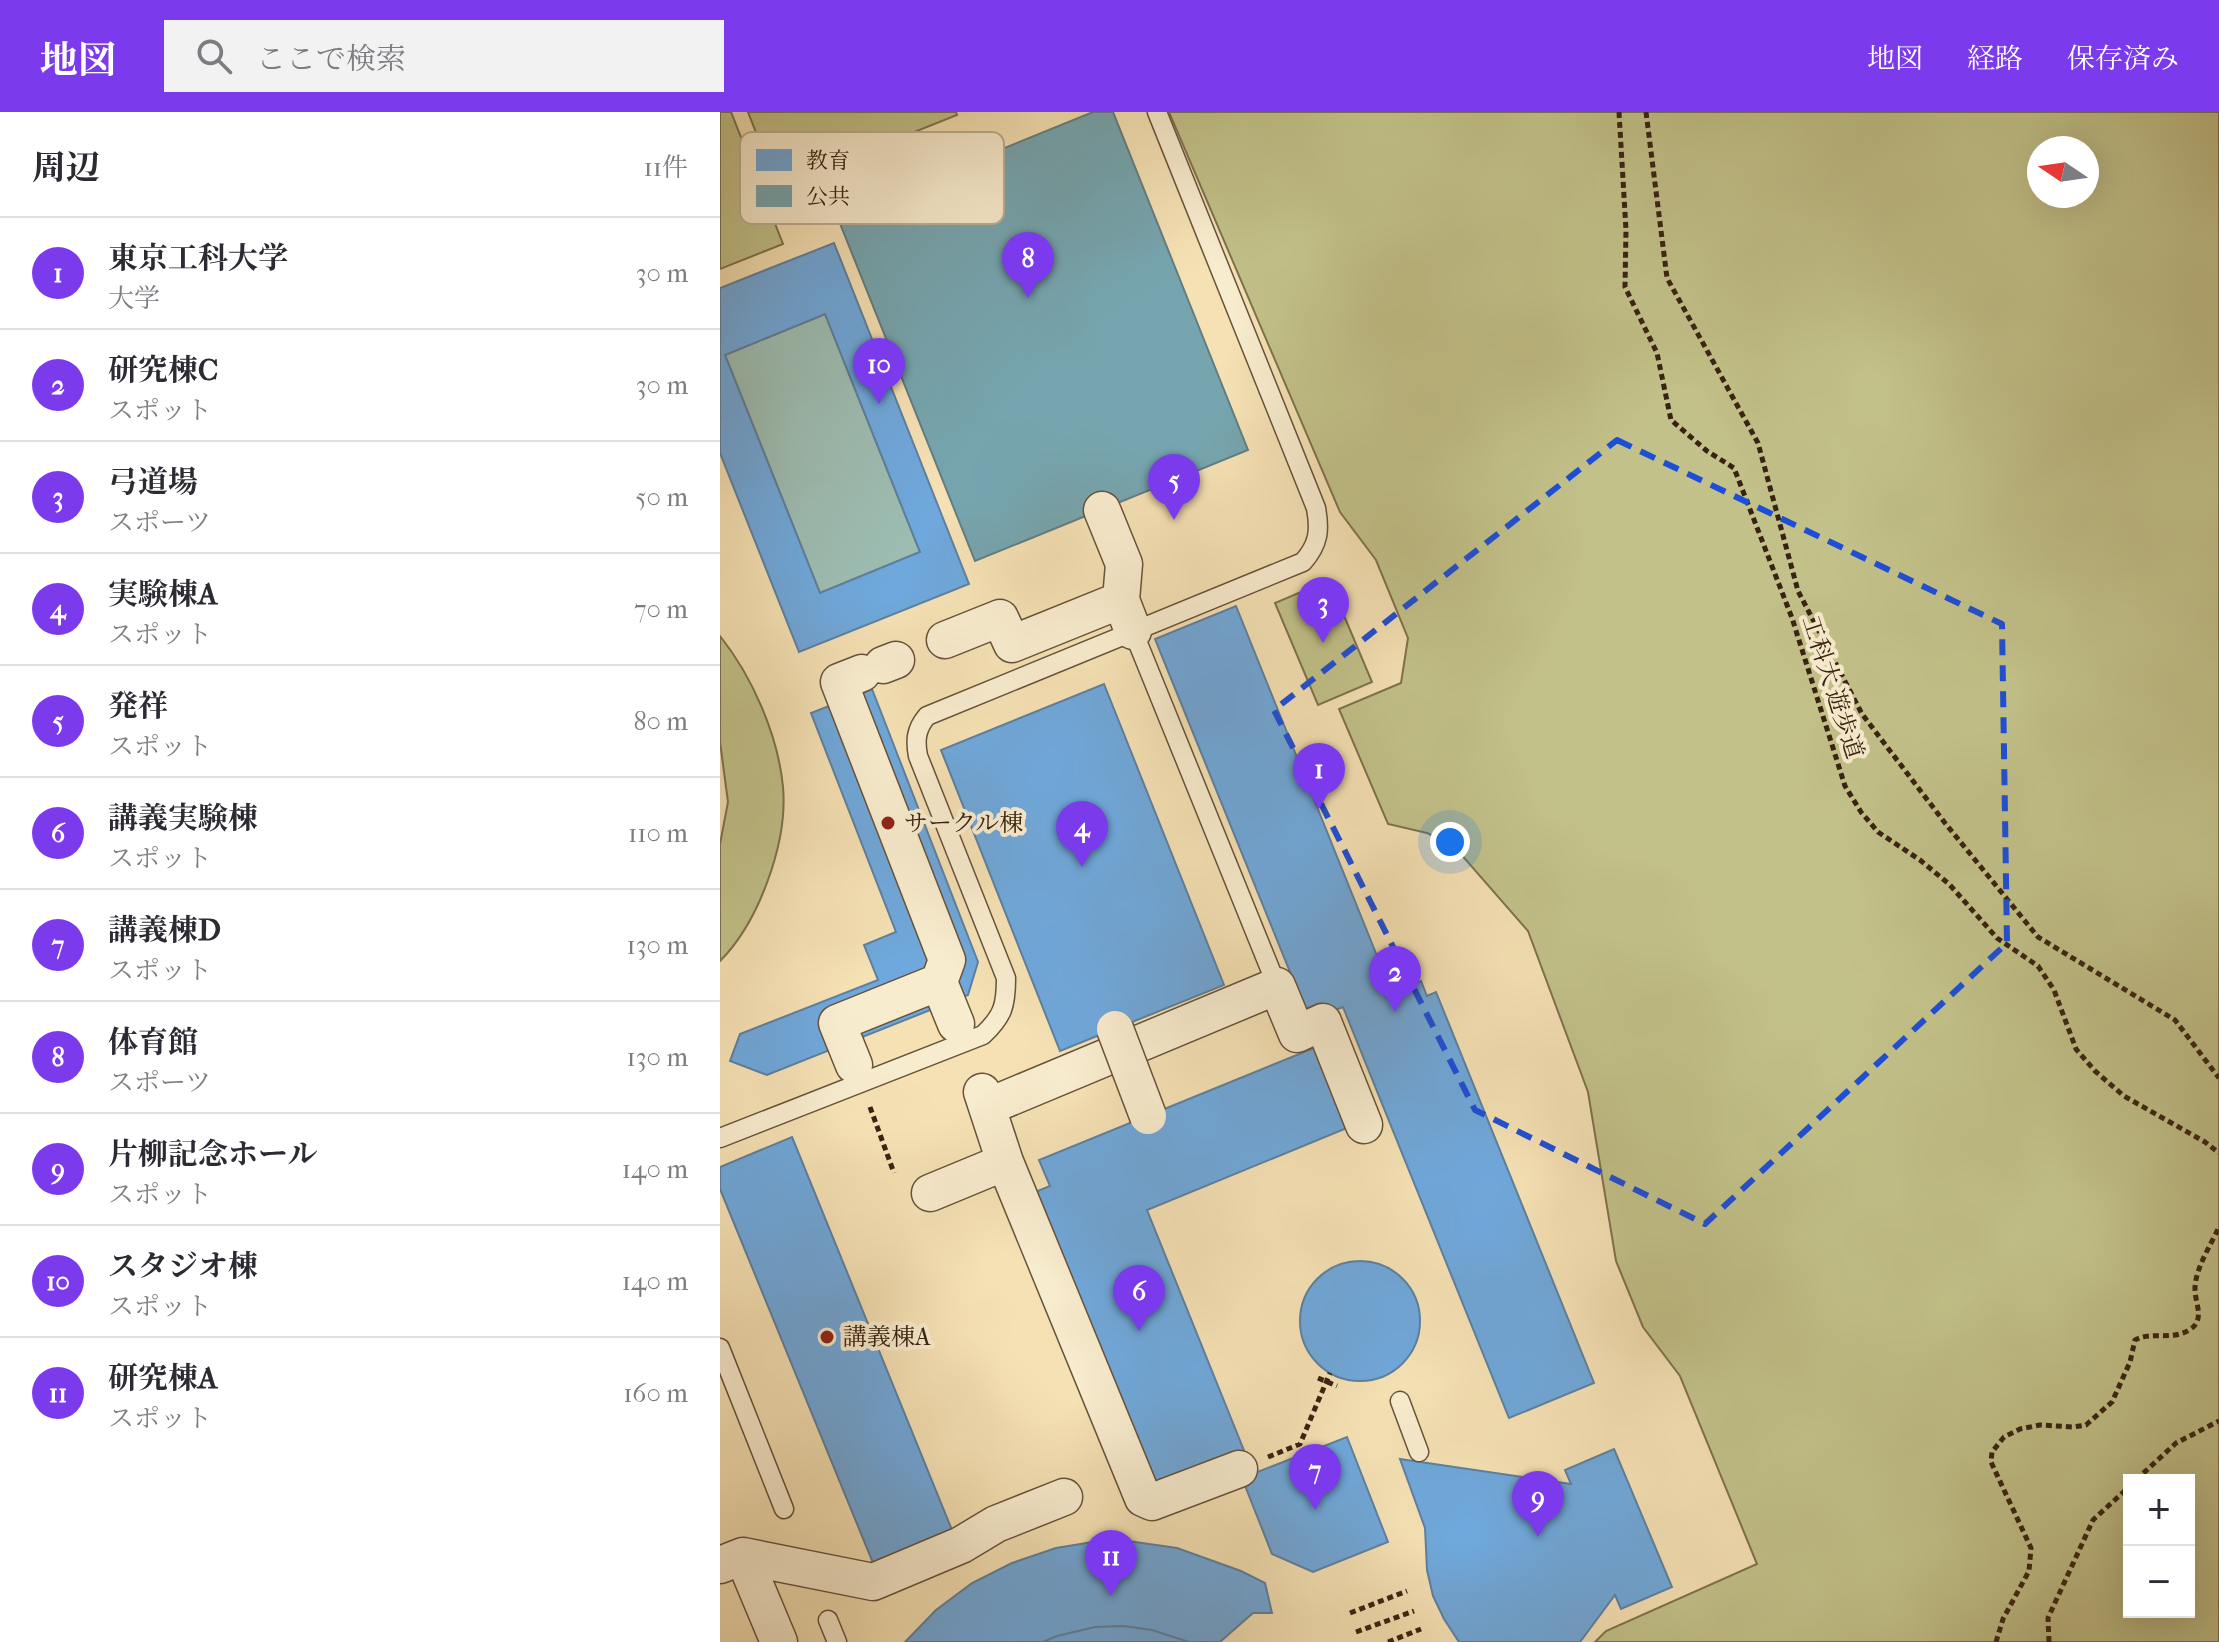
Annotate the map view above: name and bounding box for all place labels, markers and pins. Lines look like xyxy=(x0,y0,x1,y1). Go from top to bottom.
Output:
pin: 8 xyxy=(1002,232,1054,298)
pin: 10 xyxy=(853,338,905,404)
pin: 5 xyxy=(1148,454,1200,520)
pin: 3 xyxy=(1297,577,1349,643)
pin: 1 xyxy=(1293,743,1345,809)
pin: 4 xyxy=(1056,801,1108,867)
place label: サークル棟 xyxy=(904,809,1023,837)
marker: サークル棟 xyxy=(879,814,897,832)
pin: 2 xyxy=(1369,946,1421,1012)
pin: 6 xyxy=(1113,1265,1165,1331)
place label: 講義棟A xyxy=(843,1323,931,1351)
marker: 講義棟A xyxy=(818,1328,836,1346)
pin: 7 xyxy=(1289,1444,1341,1510)
pin: 9 xyxy=(1512,1471,1564,1537)
pin: 11 xyxy=(1085,1530,1137,1596)

